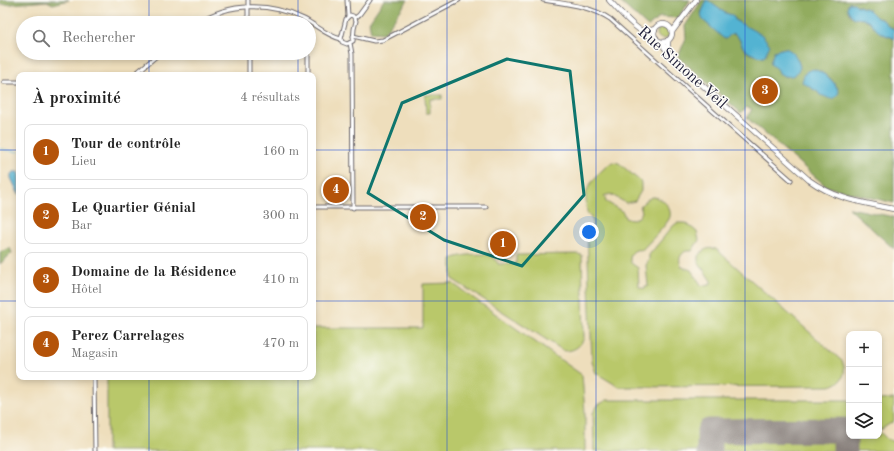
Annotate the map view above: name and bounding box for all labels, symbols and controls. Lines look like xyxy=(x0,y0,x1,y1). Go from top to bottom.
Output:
search box xyxy=(16,16,316,60)
street label: Rue Simone Veil xyxy=(634,24,730,112)
icon: search xyxy=(30,27,52,49)
text: Rechercher xyxy=(62,31,135,46)
pin: 3 xyxy=(752,76,778,106)
text: À proximité xyxy=(32,90,121,107)
text: 4 résultats xyxy=(240,91,300,104)
text: Tour de contrôle xyxy=(71,137,181,152)
text: 1 xyxy=(42,145,50,158)
text: 160 m xyxy=(262,145,299,158)
text: Lieu xyxy=(71,155,96,168)
pin: 4 xyxy=(323,175,349,205)
text: Le Quartier Génial xyxy=(71,201,196,216)
pin: 2 xyxy=(410,202,436,232)
text: 2 xyxy=(42,209,50,222)
text: 300 m xyxy=(262,209,299,222)
text: Bar xyxy=(71,219,92,232)
your location xyxy=(579,222,599,242)
pin: 1 xyxy=(490,229,516,259)
text: Domaine de la Résidence xyxy=(71,265,236,280)
text: 3 xyxy=(42,273,50,286)
text: 410 m xyxy=(262,273,299,286)
text: Hôtel xyxy=(71,283,102,296)
text: Perez Carrelages xyxy=(71,329,184,344)
map controls xyxy=(846,331,882,439)
button: + xyxy=(846,331,882,367)
text: 4 xyxy=(42,337,50,350)
text: 470 m xyxy=(262,337,299,350)
text: Magasin xyxy=(71,347,118,360)
button: − xyxy=(846,367,882,403)
button: layers xyxy=(846,403,882,439)

